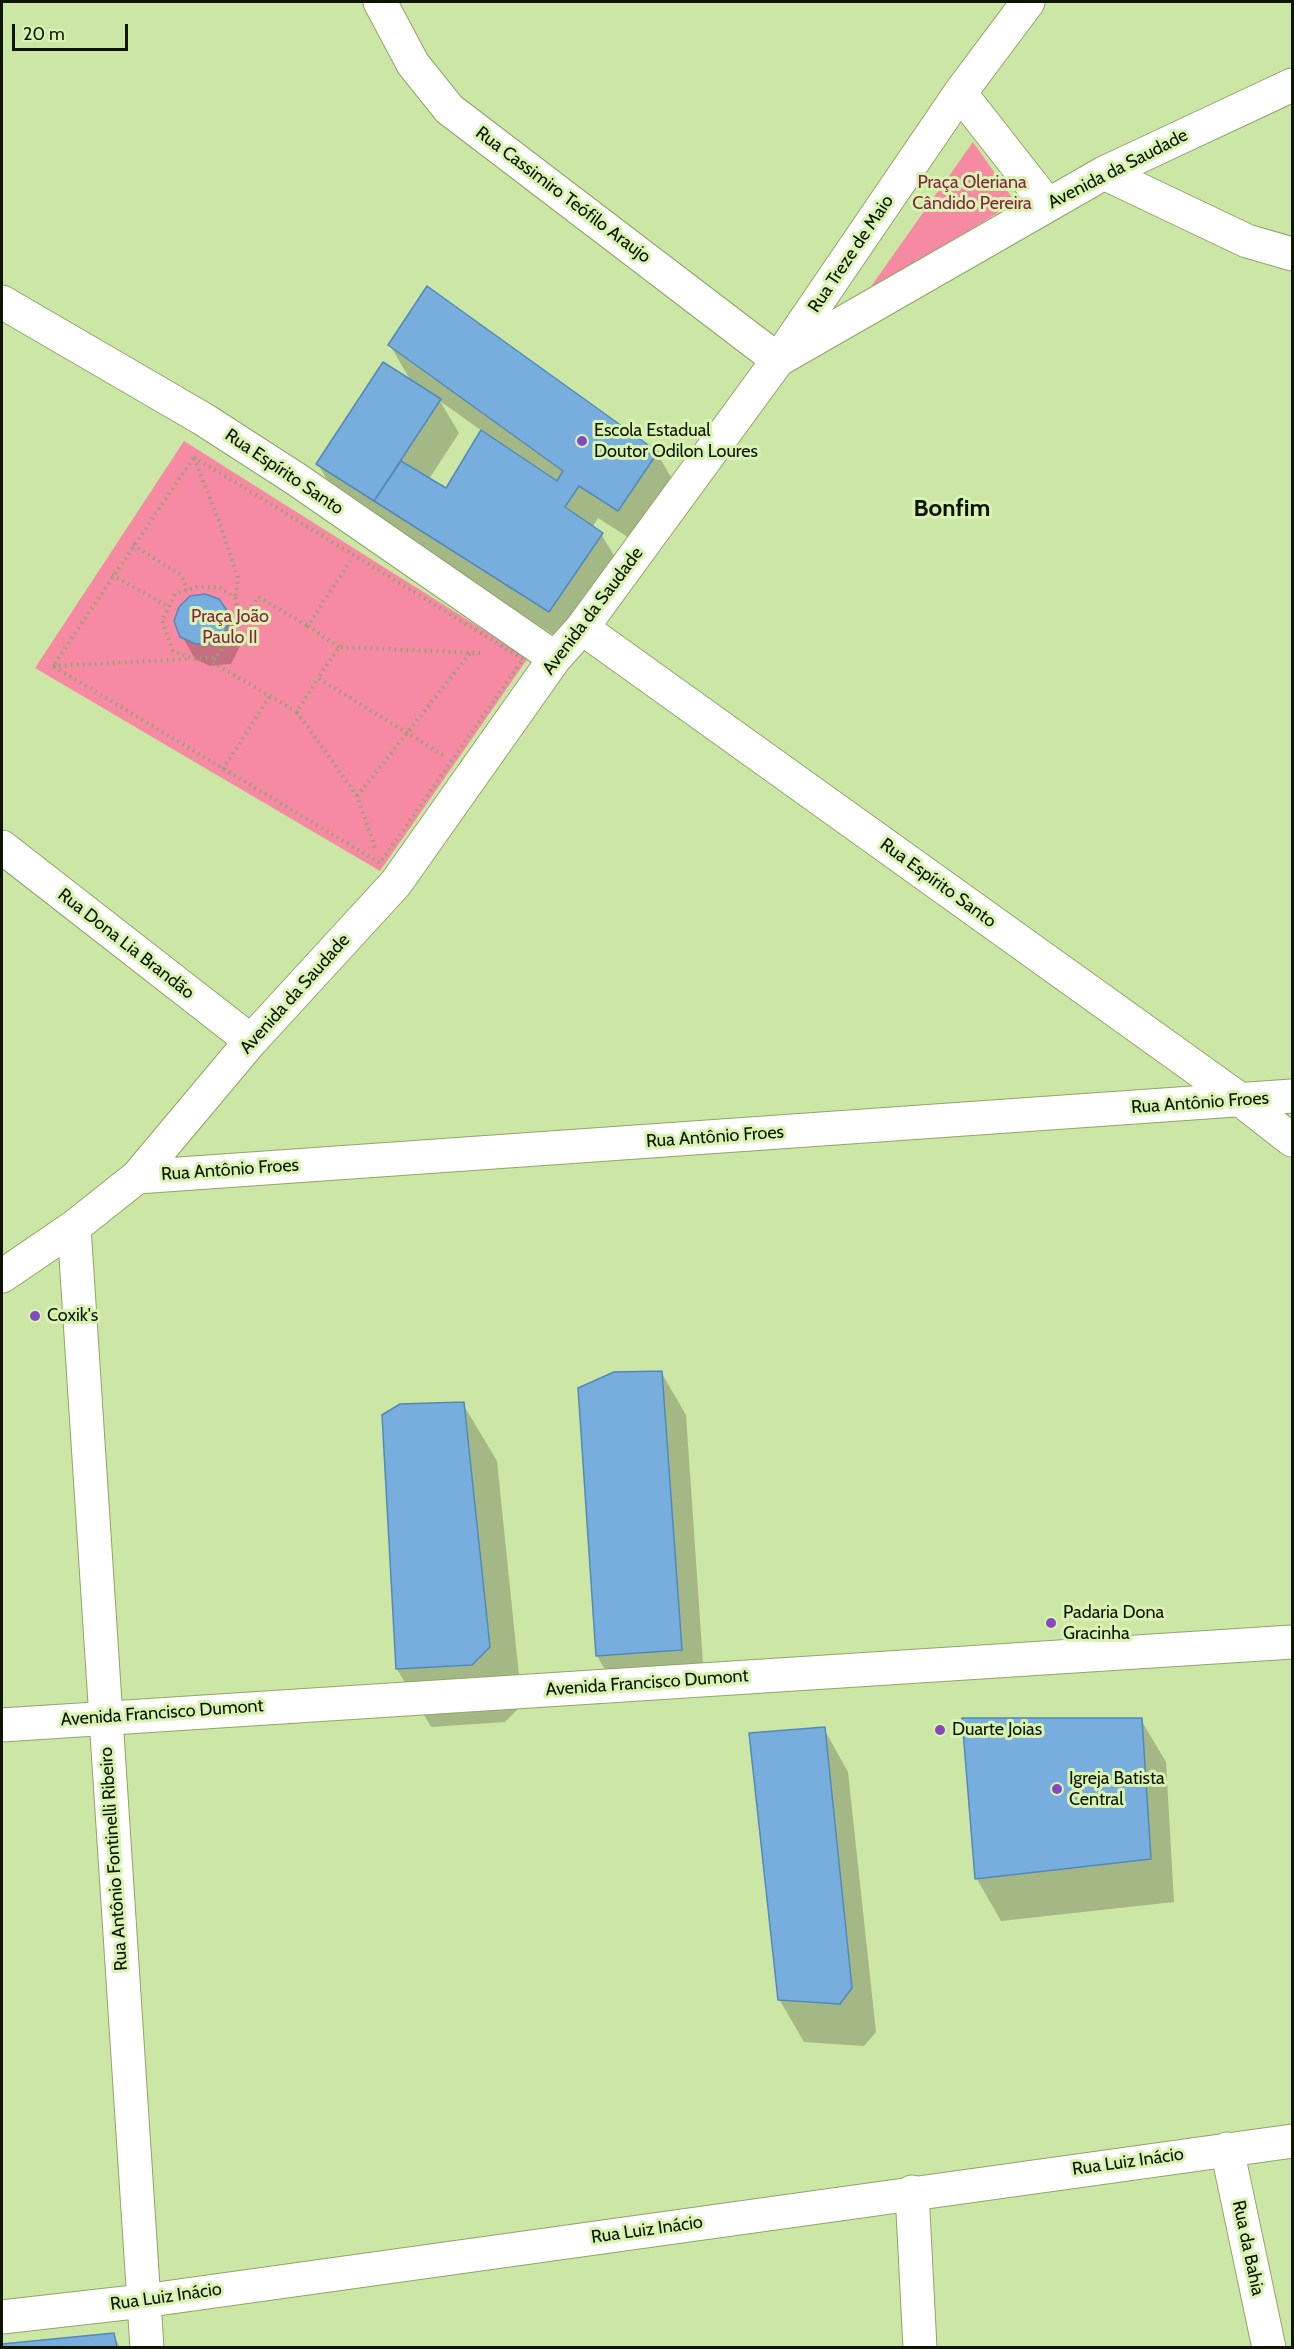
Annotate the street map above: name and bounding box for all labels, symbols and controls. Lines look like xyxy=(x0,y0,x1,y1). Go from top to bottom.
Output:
scale bar xyxy=(15,12,130,50)
text: 20 m xyxy=(23,23,65,45)
street label: Rua Cassimiro Teófilo Araujo xyxy=(471,122,655,268)
street label: Avenida da Saudade xyxy=(1044,124,1192,214)
park label: Praça Oleriana Cândido Pereira xyxy=(912,172,1032,214)
street label: Rua Treze de Maio xyxy=(804,191,898,317)
place label: Escola Estadual Doutor Odilon Loures xyxy=(594,420,758,462)
street label: Rua Espírito Santo xyxy=(221,424,347,520)
marker: Escola Estadual Doutor Odilon Loures xyxy=(575,434,589,448)
district label: Bonfim xyxy=(914,495,990,523)
street label: Avenida da Saudade xyxy=(538,543,648,679)
park label: Praça João Paulo II xyxy=(191,606,269,648)
street label: Rua Espírito Santo xyxy=(876,834,1000,932)
street label: Rua Dona Lia Brandão xyxy=(53,884,199,1004)
street label: Avenida da Saudade xyxy=(235,930,355,1058)
street label: Rua Antônio Froes xyxy=(1130,1087,1270,1119)
street label: Rua Antônio Froes xyxy=(645,1121,785,1153)
street label: Rua Antônio Froes xyxy=(160,1154,300,1186)
place label: Coxik's xyxy=(47,1305,98,1327)
marker: Coxik's xyxy=(28,1309,42,1323)
place label: Padaria Dona Gracinha xyxy=(1063,1602,1164,1644)
marker: Padaria Dona Gracinha xyxy=(1044,1616,1058,1630)
street label: Avenida Francisco Dumont xyxy=(545,1665,749,1701)
street label: Avenida Francisco Dumont xyxy=(60,1695,264,1731)
place label: Duarte Joias xyxy=(952,1719,1042,1741)
marker: Duarte Joias xyxy=(933,1723,947,1737)
street label: Rua Antônio Fontinelli Ribeiro xyxy=(95,1746,133,1972)
place label: Igreja Batista Central xyxy=(1069,1768,1165,1810)
marker: Igreja Batista Central xyxy=(1050,1782,1064,1796)
street label: Rua Luiz Inácio xyxy=(1071,2143,1185,2181)
street label: Rua da Bahia xyxy=(1227,2198,1269,2298)
street label: Rua Luiz Inácio xyxy=(590,2211,704,2249)
street label: Rua Luiz Inácio xyxy=(109,2278,223,2316)

